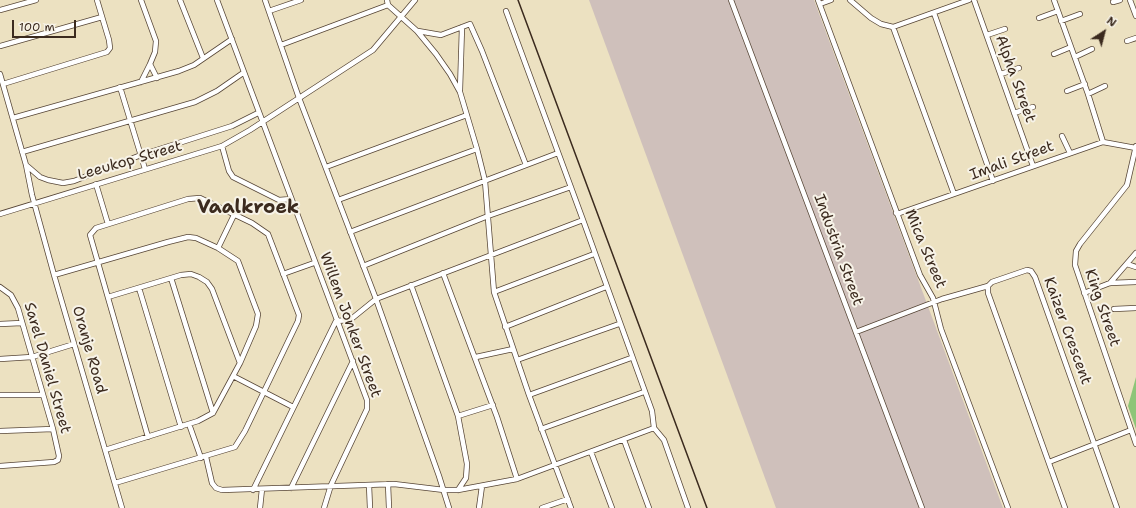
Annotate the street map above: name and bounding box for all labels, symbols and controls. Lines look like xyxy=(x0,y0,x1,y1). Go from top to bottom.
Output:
scale bar xyxy=(14,12,78,38)
north arrow xyxy=(1084,12,1124,52)
text: N xyxy=(1103,13,1119,31)
text: 100 m xyxy=(19,19,55,35)
street label: Alpha Street xyxy=(991,33,1039,125)
street label: Leeukop Street xyxy=(76,137,184,185)
street label: Imali Street xyxy=(968,138,1056,184)
street label: Industria Street xyxy=(809,192,867,308)
district label: Vaalkroek xyxy=(197,197,299,219)
street label: Mica Street xyxy=(900,207,950,291)
street label: Willem Jonker Street xyxy=(315,250,385,400)
street label: King Street xyxy=(1080,267,1124,349)
street label: Kaizer Crescent xyxy=(1039,275,1095,387)
street label: Sarel Daniel Street xyxy=(20,300,74,436)
street label: Oranje Road xyxy=(68,304,110,396)

